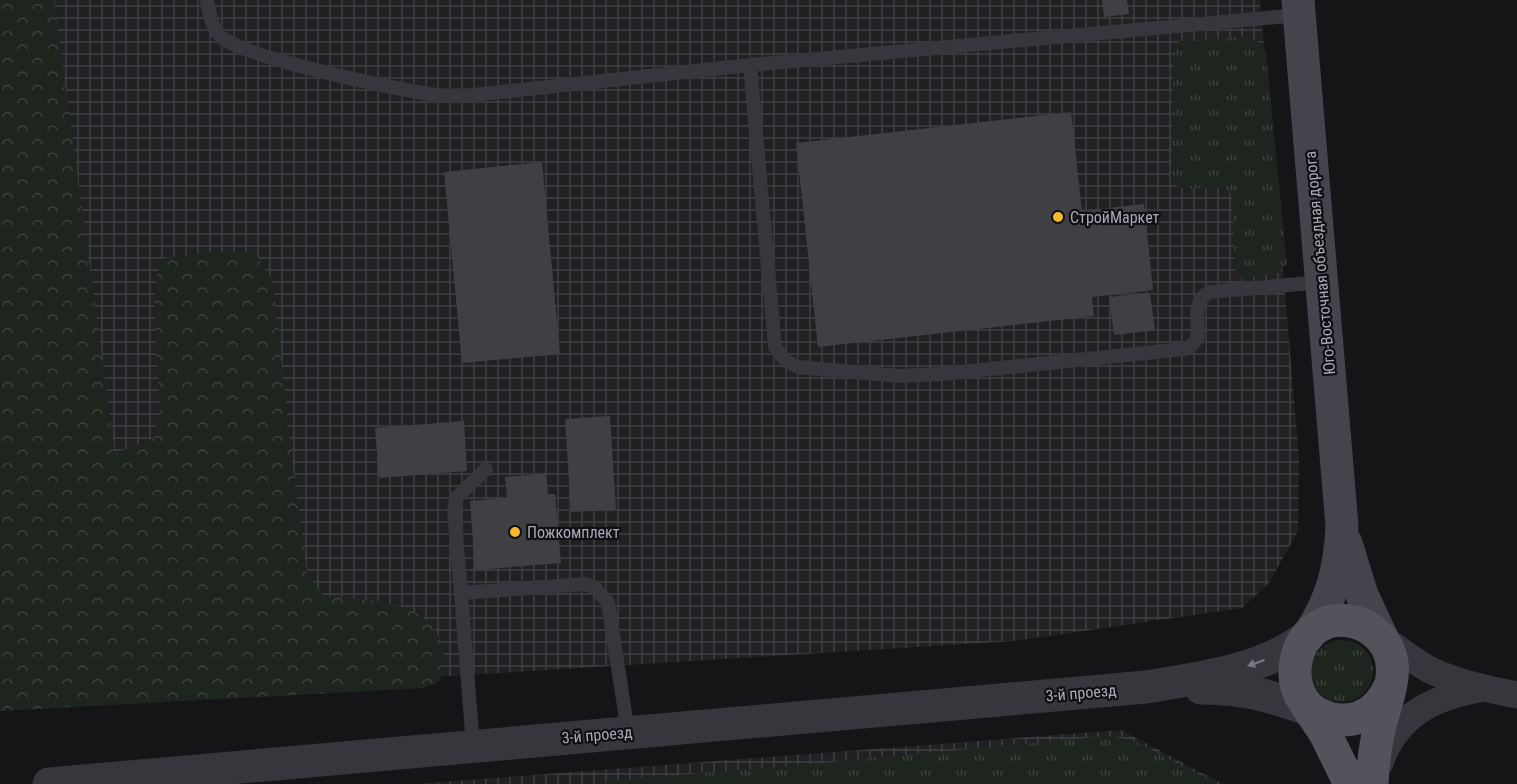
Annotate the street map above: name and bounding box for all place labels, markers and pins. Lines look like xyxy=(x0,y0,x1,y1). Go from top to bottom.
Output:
place label: СтройМаркет xyxy=(1070,208,1160,227)
marker: СтройМаркет xyxy=(1051,210,1065,224)
place label: Пожкомплект xyxy=(527,523,620,542)
marker: Пожкомплект xyxy=(508,525,522,539)

